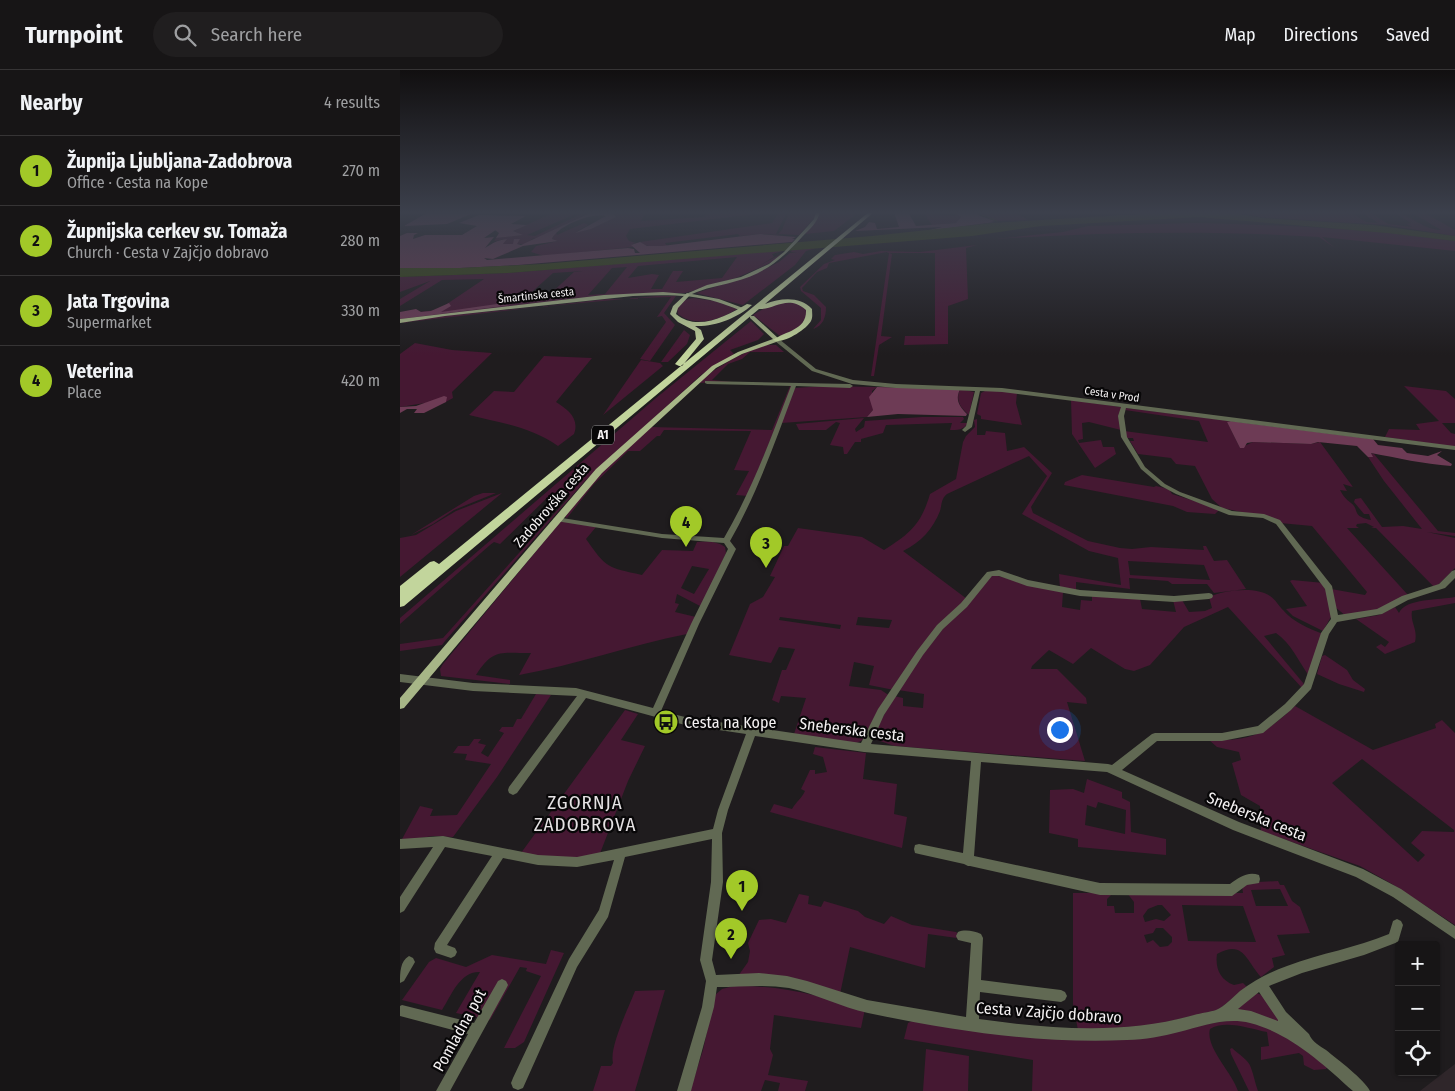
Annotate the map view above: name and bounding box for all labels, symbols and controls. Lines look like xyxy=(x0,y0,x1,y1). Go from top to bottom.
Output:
search box xyxy=(153,12,503,57)
text: Turnpoint xyxy=(25,21,123,49)
icon: search xyxy=(171,21,199,49)
text: Search here xyxy=(211,23,302,46)
text: Map xyxy=(1224,24,1256,46)
text: Directions xyxy=(1284,24,1358,46)
text: Saved xyxy=(1386,24,1430,46)
text: Nearby xyxy=(20,90,82,116)
text: 4 results xyxy=(324,93,380,112)
text: Župnija Ljubljana-Zadobrova xyxy=(67,150,292,173)
text: 1 xyxy=(33,161,39,180)
text: 270 m xyxy=(342,161,380,180)
text: Office · Cesta na Kope xyxy=(67,173,208,192)
text: Župnijska cerkev sv. Tomaža xyxy=(67,220,287,243)
text: 2 xyxy=(32,231,40,250)
text: 280 m xyxy=(341,231,380,250)
text: Church · Cesta v Zajčjo dobravo xyxy=(67,243,269,262)
street label: Šmartinska cesta xyxy=(497,284,575,306)
text: Jata Trgovina xyxy=(67,290,170,313)
text: 3 xyxy=(32,301,40,320)
text: 330 m xyxy=(341,301,380,320)
text: Supermarket xyxy=(67,313,151,332)
text: Veterina xyxy=(67,360,133,383)
text: 4 xyxy=(32,371,40,390)
text: 420 m xyxy=(341,371,380,390)
text: Place xyxy=(67,383,102,402)
street label: Cesta v Prod xyxy=(1084,384,1140,405)
road number: A1 xyxy=(592,426,614,444)
street label: Zadobrovška cesta xyxy=(510,460,593,551)
pin: 4 xyxy=(670,506,702,547)
pin: 3 xyxy=(750,527,782,568)
bus stop icon: Cesta na Kope xyxy=(653,709,679,735)
place label: Cesta na Kope xyxy=(684,713,776,732)
street label: Sneberska cesta xyxy=(798,714,906,745)
your location xyxy=(1047,717,1073,743)
street label: Sneberska cesta xyxy=(1204,788,1310,845)
district label: ZGORNJA ZADOBROVA xyxy=(534,791,636,836)
pin: 1 xyxy=(726,870,758,911)
pin: 2 xyxy=(715,918,747,959)
map controls xyxy=(1395,941,1440,1076)
button: + xyxy=(1395,941,1440,986)
street label: Pomladna pot xyxy=(429,985,490,1075)
button: − xyxy=(1395,986,1440,1031)
street label: Cesta v Zajčjo dobravo xyxy=(976,998,1122,1027)
button: locate xyxy=(1395,1031,1440,1076)

